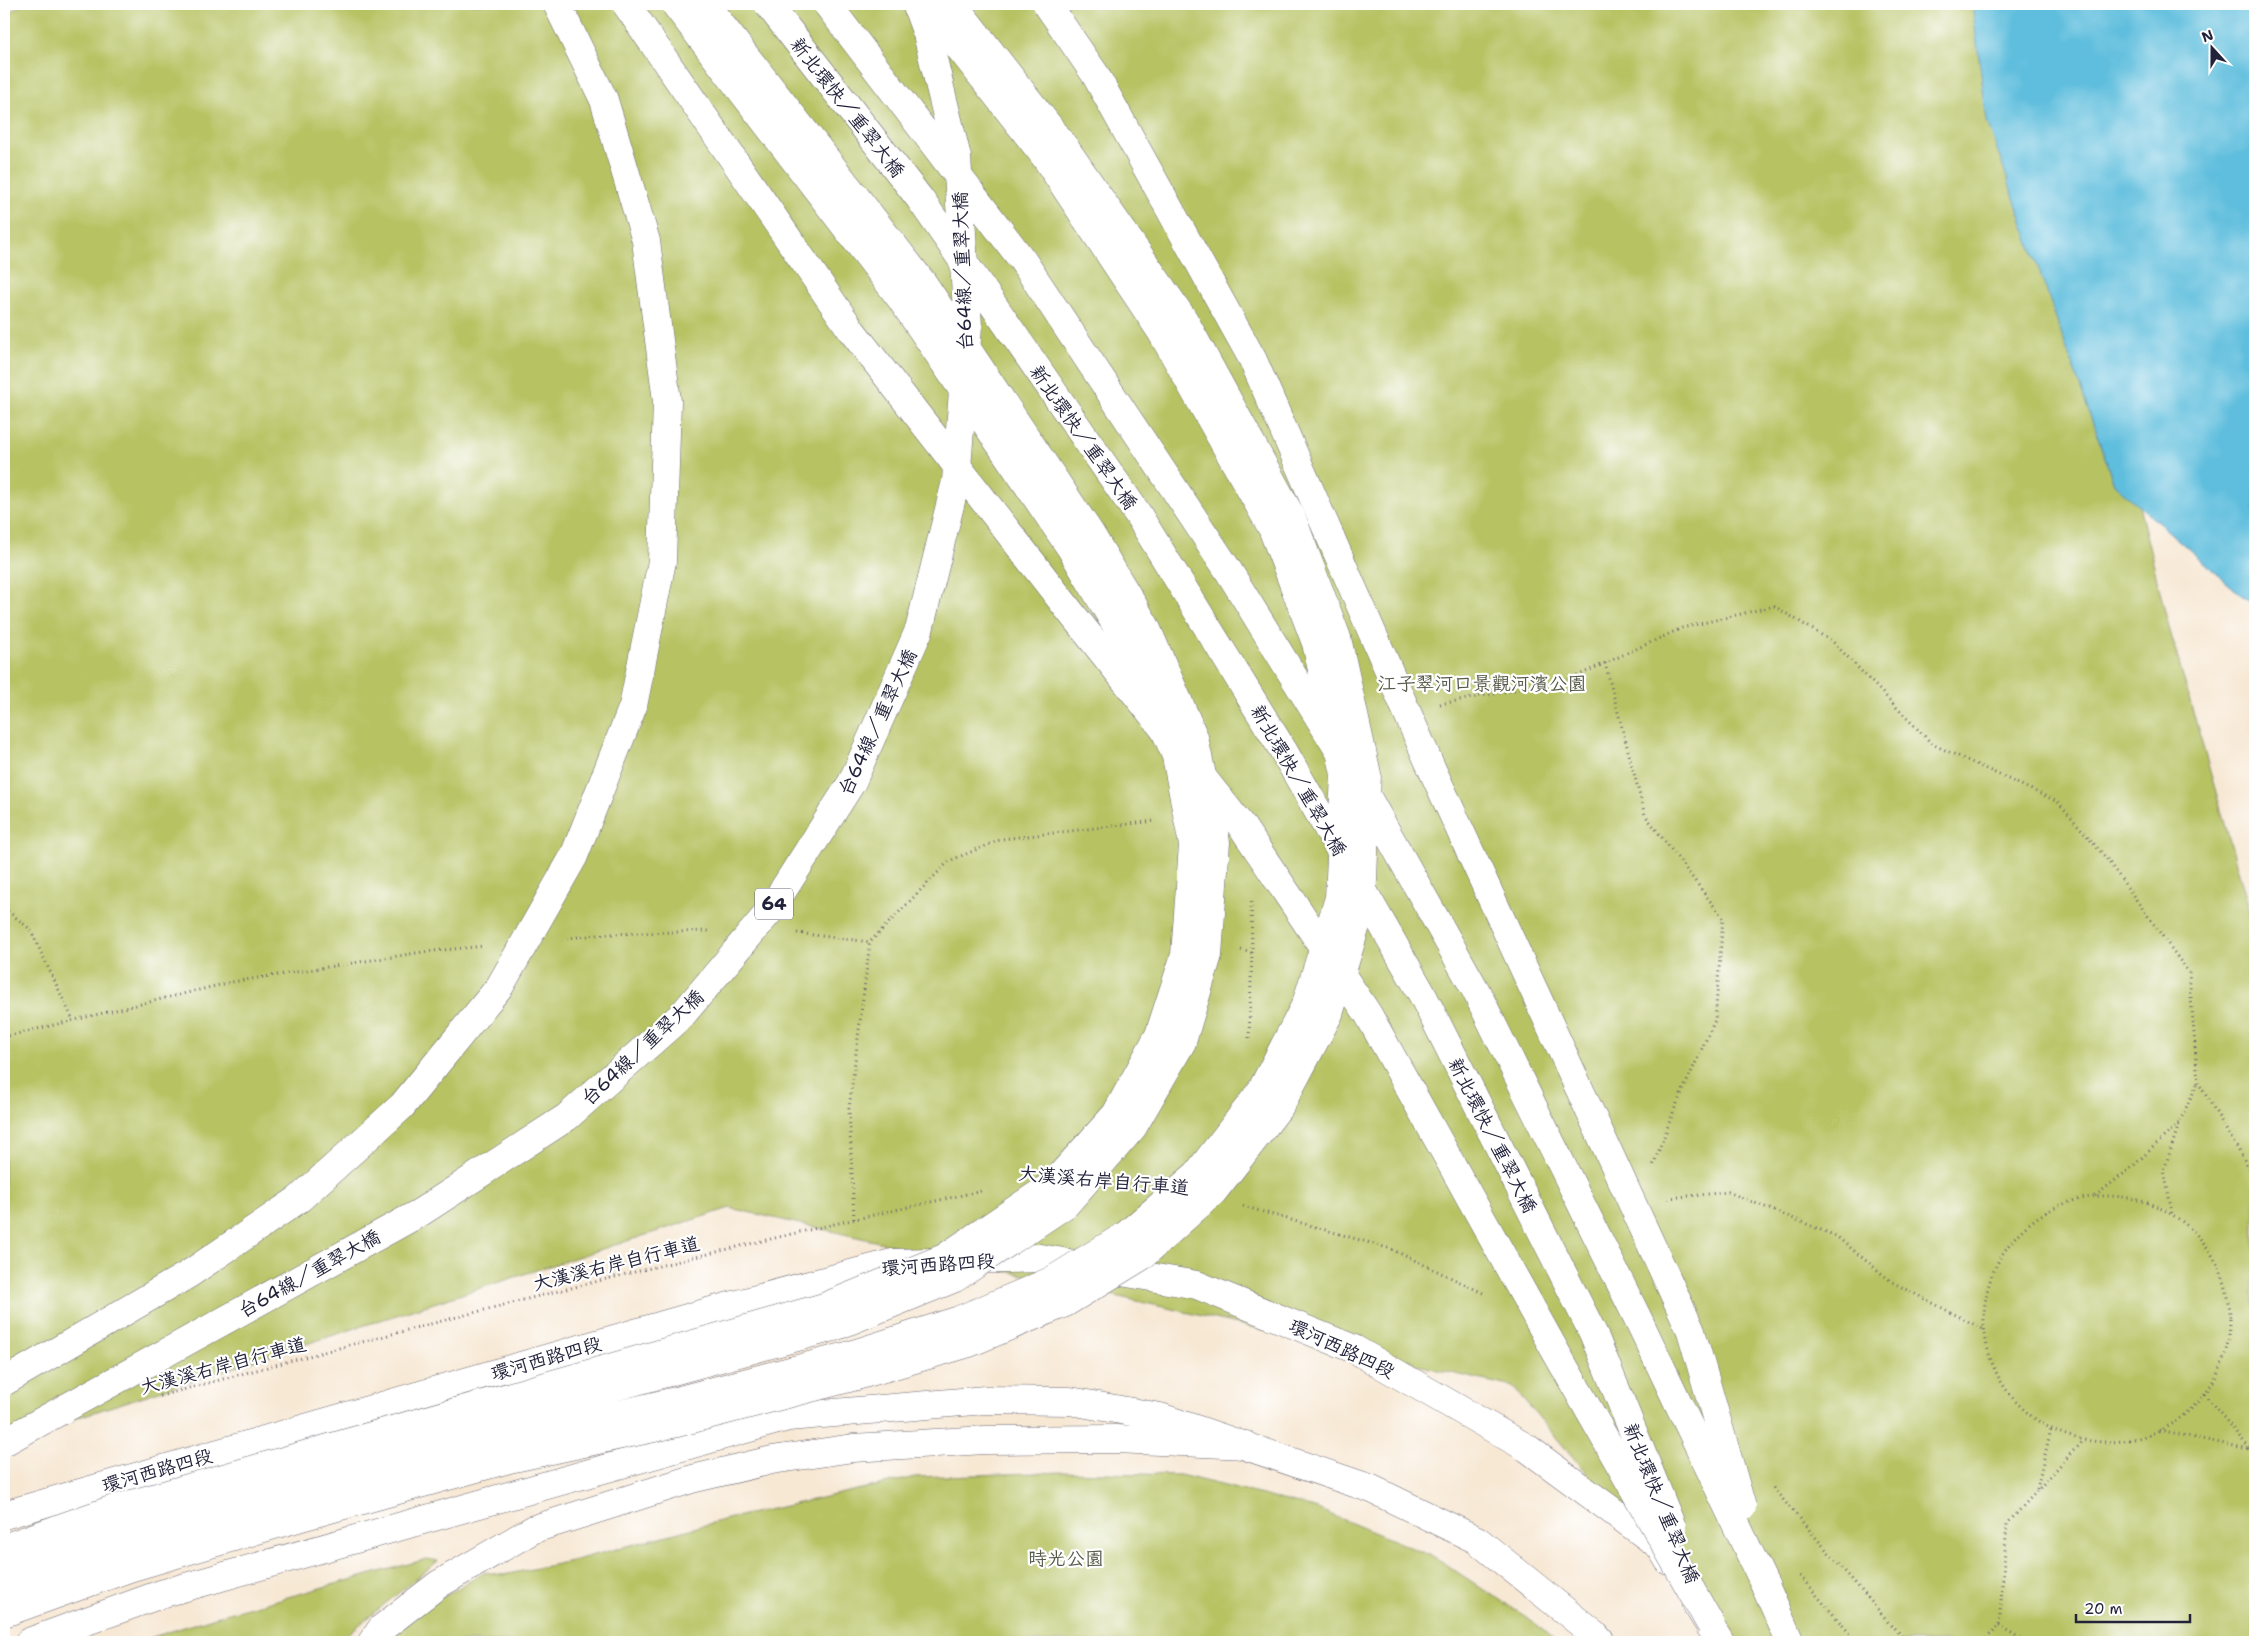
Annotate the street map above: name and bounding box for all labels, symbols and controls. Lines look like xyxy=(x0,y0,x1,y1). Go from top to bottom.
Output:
north arrow xyxy=(2186,22,2236,72)
text: N xyxy=(2199,25,2216,46)
street label: 新北環快／重翠大橋 xyxy=(785,32,910,182)
street label: 台64線／重翠大橋 xyxy=(947,191,978,351)
street label: 新北環快／重翠大橋 xyxy=(1024,360,1143,515)
street label: 台64線／重翠大橋 xyxy=(833,645,922,800)
park label: 江子翠河口景觀河濱公園 xyxy=(1377,671,1587,696)
street label: 新北環快／重翠大橋 xyxy=(1245,700,1352,861)
road number: 64 xyxy=(755,889,793,920)
street label: 台64線／重翠大橋 xyxy=(576,984,709,1111)
street label: 新北環快／重翠大橋 xyxy=(1443,1053,1543,1217)
street label: 大漢溪右岸自行車道 xyxy=(1018,1161,1190,1200)
street label: 台64線／重翠大橋 xyxy=(234,1224,385,1323)
street label: 大漢溪右岸自行車道 xyxy=(530,1231,702,1296)
street label: 環河西路四段 xyxy=(880,1248,996,1281)
street label: 環河西路四段 xyxy=(1285,1313,1399,1384)
street label: 大漢溪右岸自行車道 xyxy=(137,1331,309,1400)
street label: 環河西路四段 xyxy=(488,1331,604,1386)
street label: 新北環快／重翠大橋 xyxy=(1618,1419,1705,1587)
street label: 環河西路四段 xyxy=(99,1443,215,1498)
park label: 時光公園 xyxy=(1028,1546,1104,1571)
scale bar xyxy=(2076,1591,2190,1623)
text: 20 m xyxy=(2084,1599,2123,1619)

